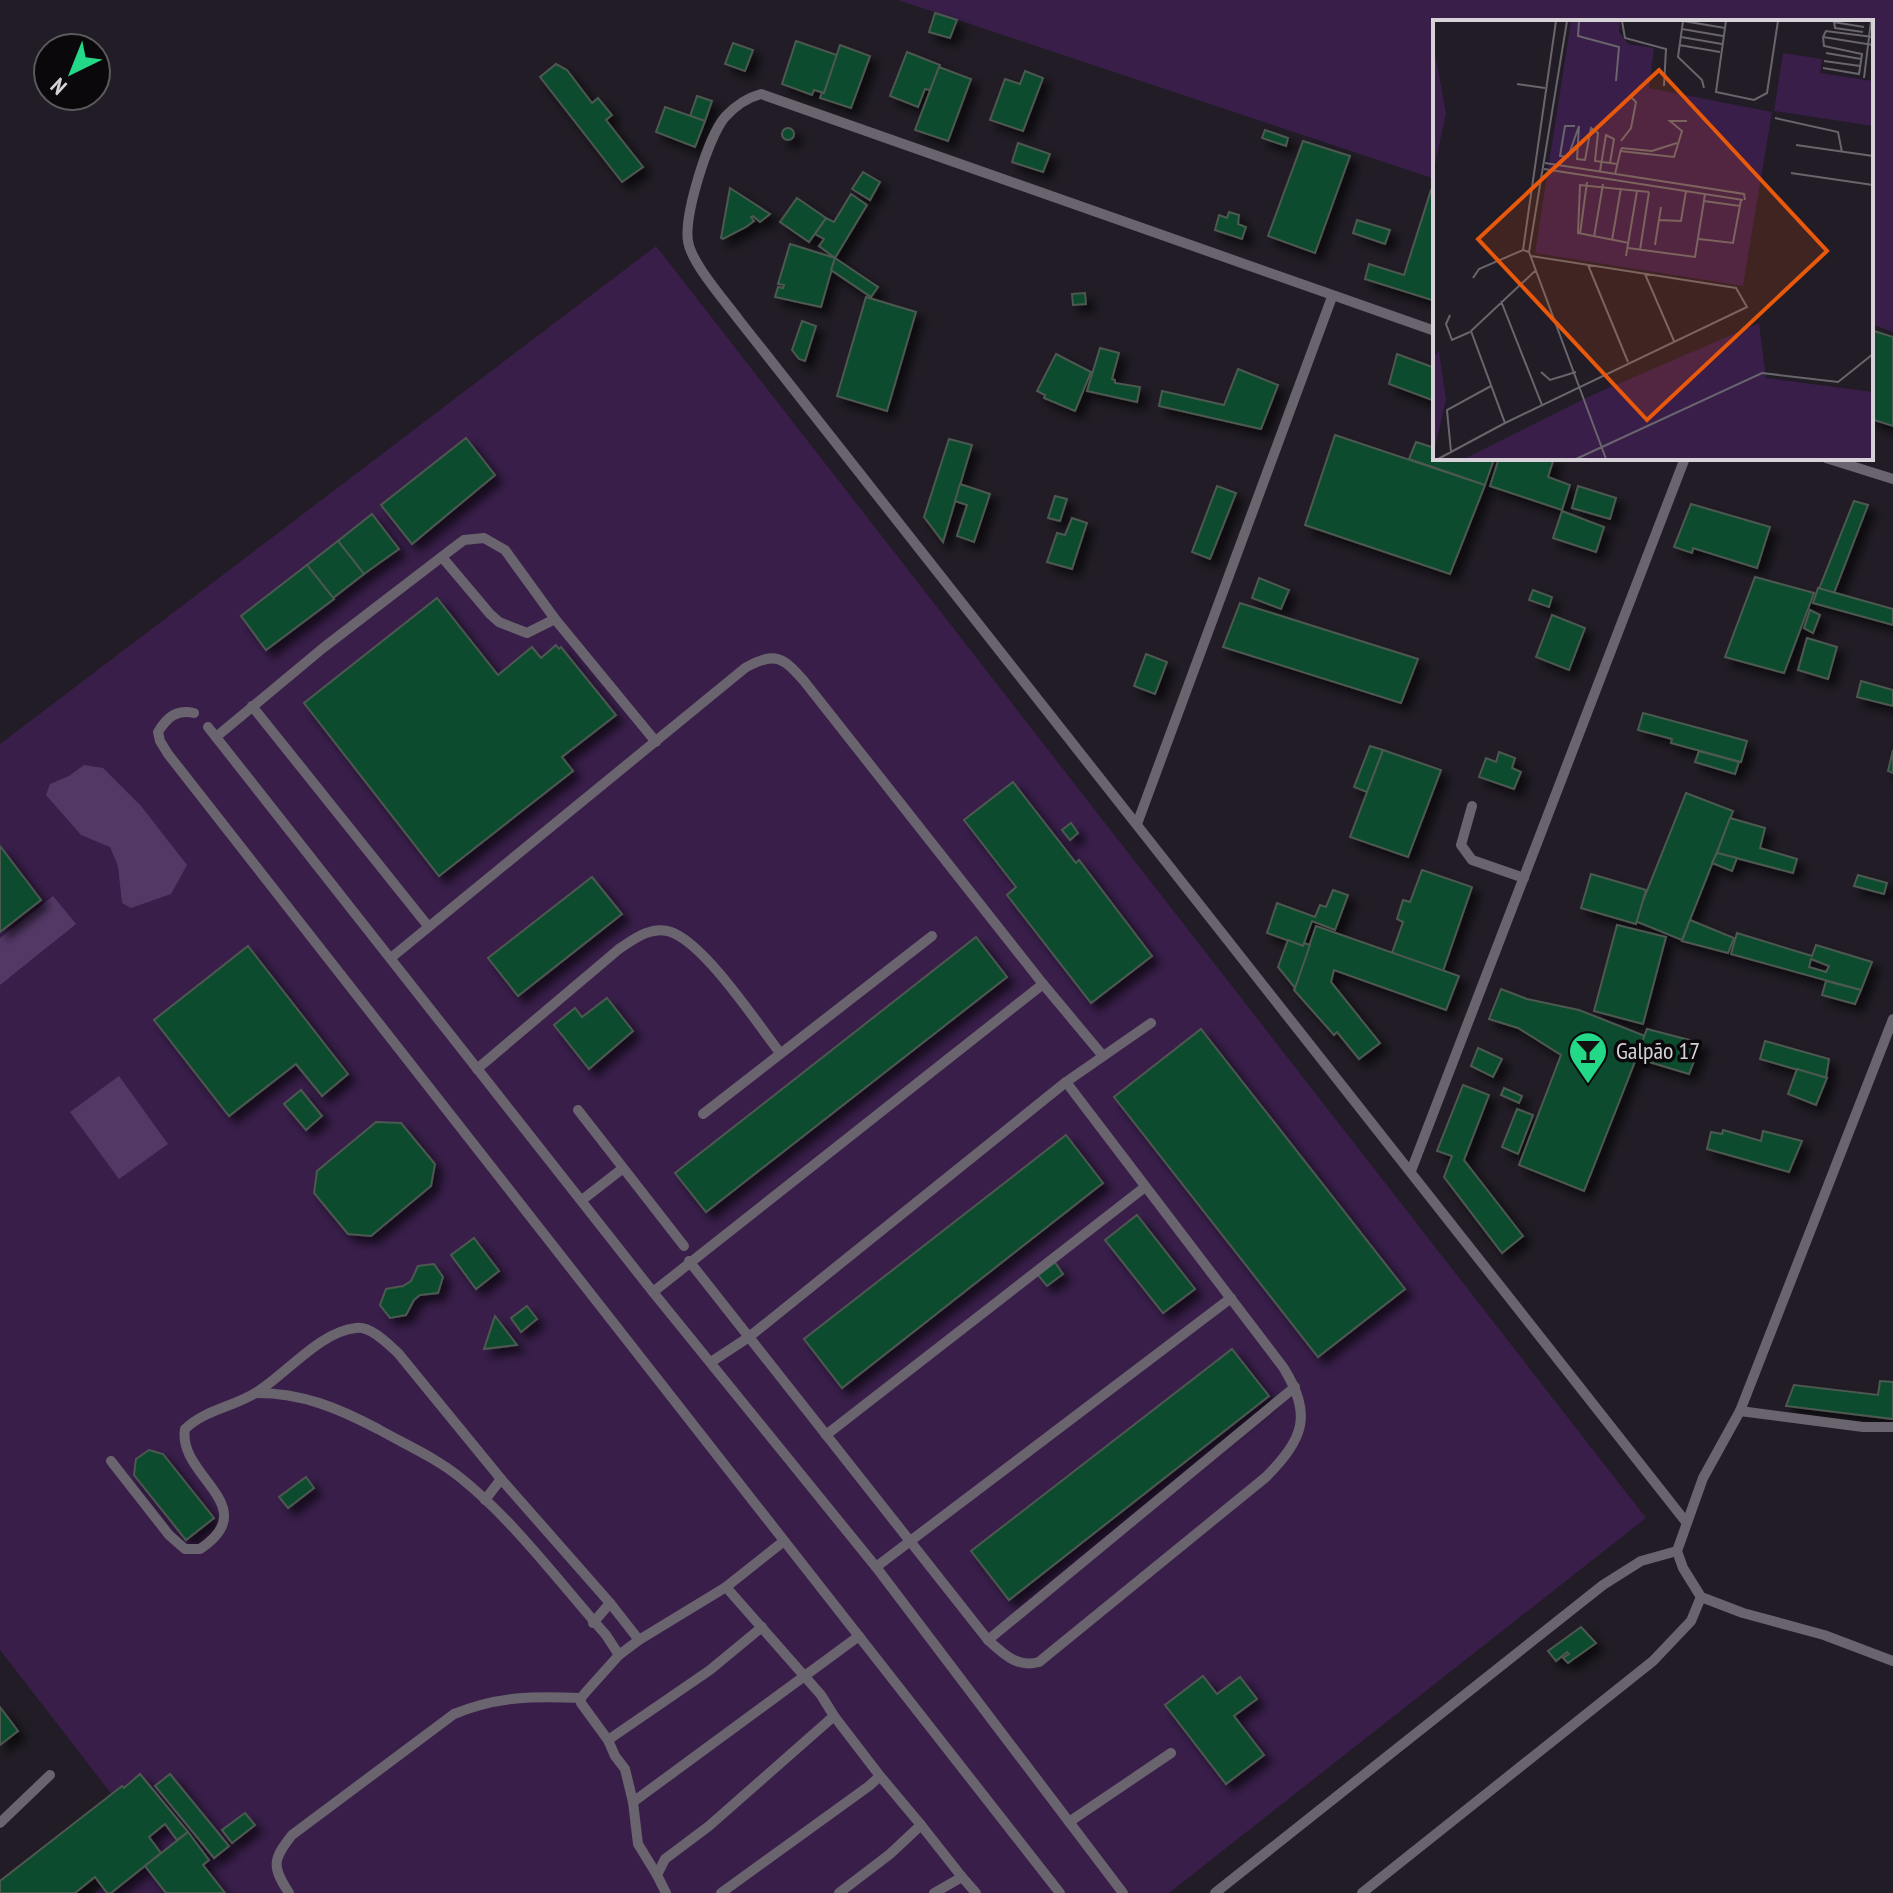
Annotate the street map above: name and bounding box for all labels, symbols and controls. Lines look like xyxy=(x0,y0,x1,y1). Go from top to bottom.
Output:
inset map xyxy=(1433,20,1873,460)
north arrow xyxy=(32,32,112,112)
text: N xyxy=(44,72,72,101)
bar icon: Galpão 17 xyxy=(1567,1030,1609,1085)
place label: Galpão 17 xyxy=(1616,1035,1700,1066)

